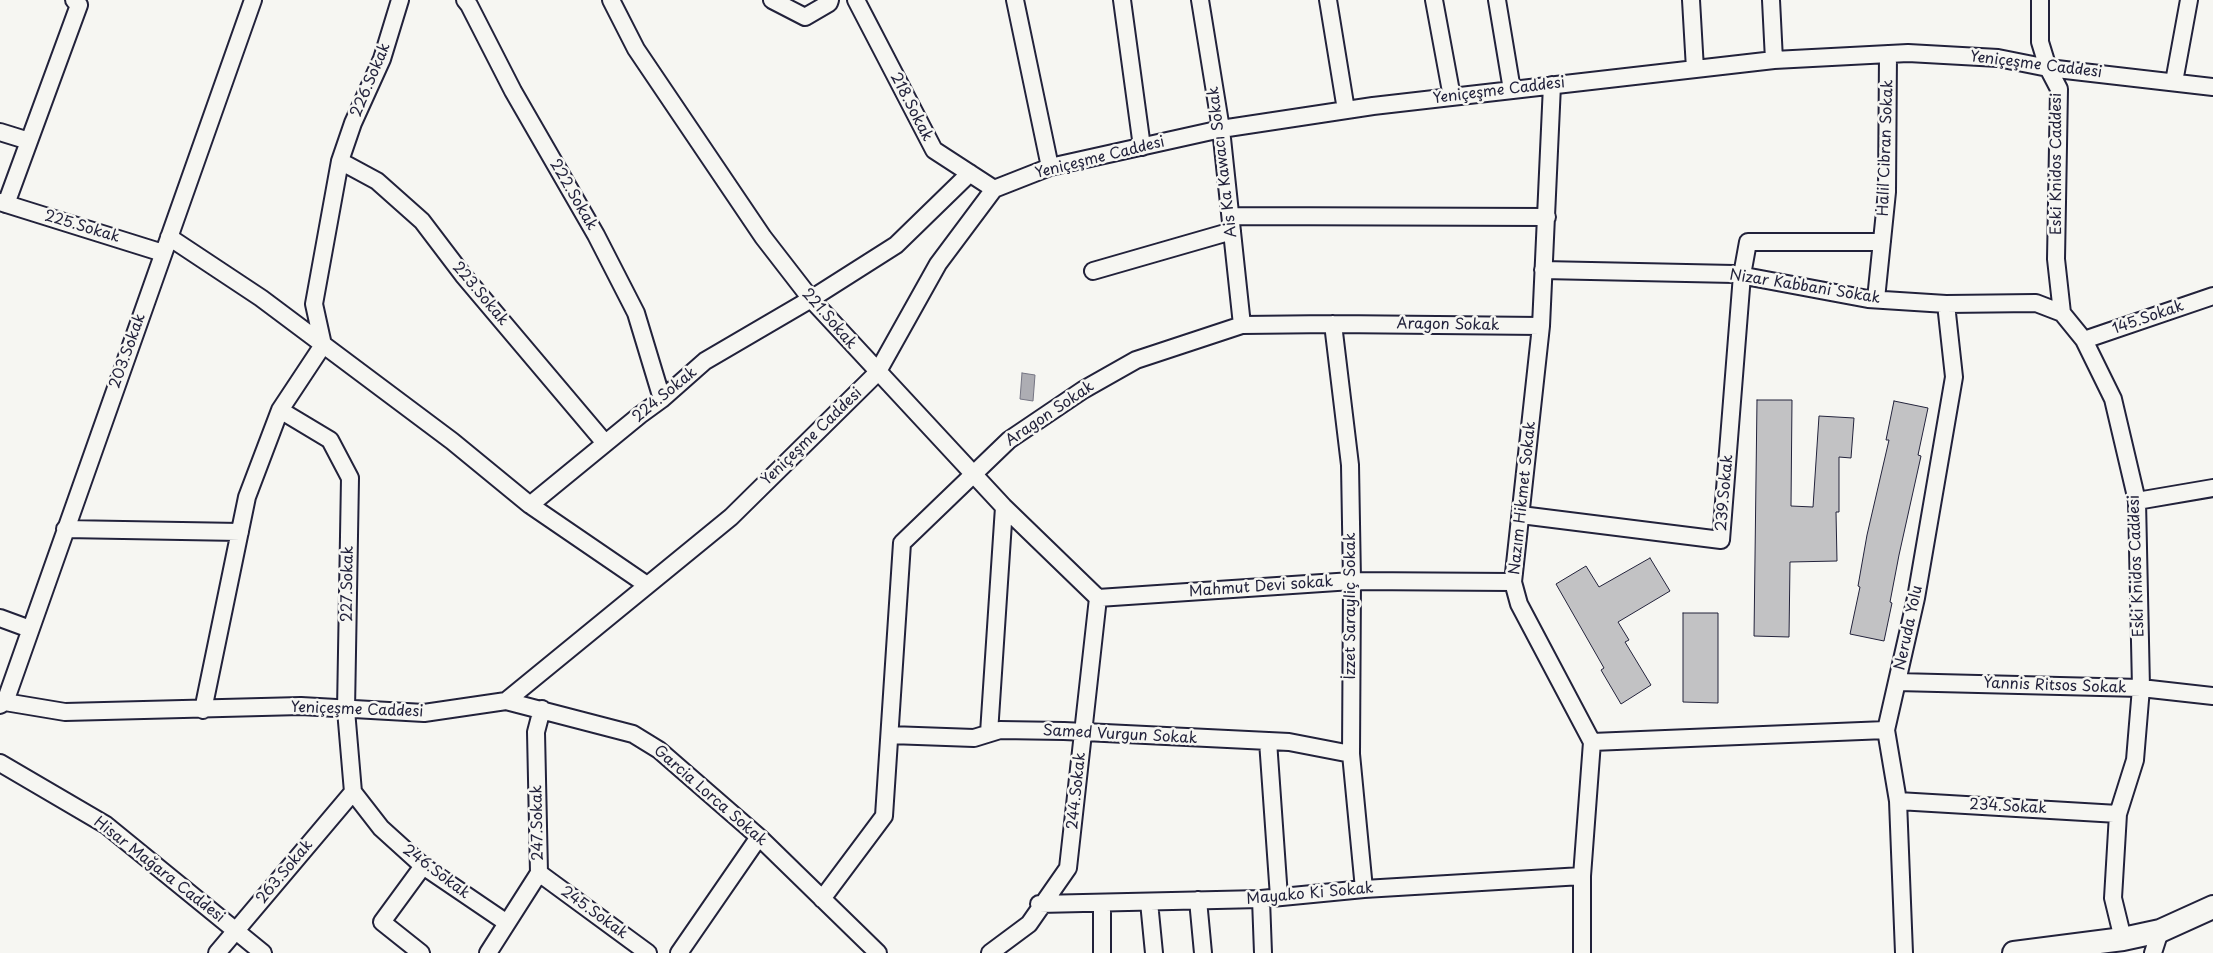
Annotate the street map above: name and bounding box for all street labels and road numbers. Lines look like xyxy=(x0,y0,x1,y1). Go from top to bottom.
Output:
street label: 226.Sokak xyxy=(347,40,395,120)
street label: Yeniçeşme Caddesi xyxy=(1969,48,2103,82)
street label: 218.Sokak xyxy=(886,69,936,145)
street label: Yeniçeşme Caddesi xyxy=(1432,74,1566,108)
street label: Halil Cibran Sokak xyxy=(1875,79,1897,217)
street label: Ais Ka Kawacı Sokak xyxy=(1205,85,1241,239)
street label: Eski Knidos Caddesi xyxy=(2048,93,2066,235)
street label: Yeniçeşme Caddesi xyxy=(1033,133,1167,183)
street label: 222.Sokak xyxy=(545,156,601,234)
street label: 225.Sokak xyxy=(42,207,122,247)
street label: 223.Sokak xyxy=(448,258,512,330)
street label: Nizar Kabbani Sokak xyxy=(1728,266,1882,308)
street label: 221.Sokak xyxy=(798,285,860,353)
street label: 145.Sokak xyxy=(2110,297,2186,339)
street label: 203.Sokak xyxy=(106,311,150,391)
street label: Aragon Sokak xyxy=(1396,315,1500,335)
street label: 224.Sokak xyxy=(629,364,701,426)
street label: Aragon Sokak xyxy=(1002,378,1098,450)
street label: Yeniçeşme Caddesi xyxy=(758,384,866,490)
street label: Nazım Hikmet Sokak xyxy=(1506,420,1540,576)
street label: 239.Sokak xyxy=(1713,454,1737,532)
street label: Eski Knidos Caddesi xyxy=(2126,495,2148,637)
street label: İzzet Sarayliç Sokak xyxy=(1342,532,1360,680)
street label: 227.Sokak xyxy=(338,546,358,622)
street label: Mahmut Devi sokak xyxy=(1188,573,1334,601)
street label: Neruda Yolu xyxy=(1891,584,1927,672)
street label: Yannis Ritsos Sokak xyxy=(1983,675,2127,697)
street label: Yeniçeşme Caddesi xyxy=(290,699,424,721)
street label: Samed Vurgun Sokak xyxy=(1042,722,1198,748)
street label: Garcia Lorca Sokak xyxy=(650,742,770,850)
street label: 244.Sokak xyxy=(1064,751,1090,831)
street label: 247.Sokak xyxy=(528,785,548,861)
street label: 234.Sokak xyxy=(1969,796,2047,818)
street label: Hisar Mağara Caddesi xyxy=(90,813,228,927)
street label: 263.Sokak xyxy=(253,836,317,908)
street label: 246.Sokak xyxy=(399,841,473,903)
street label: Mayako Ki Sokak xyxy=(1246,879,1374,909)
street label: 245.Sokak xyxy=(557,883,631,943)

